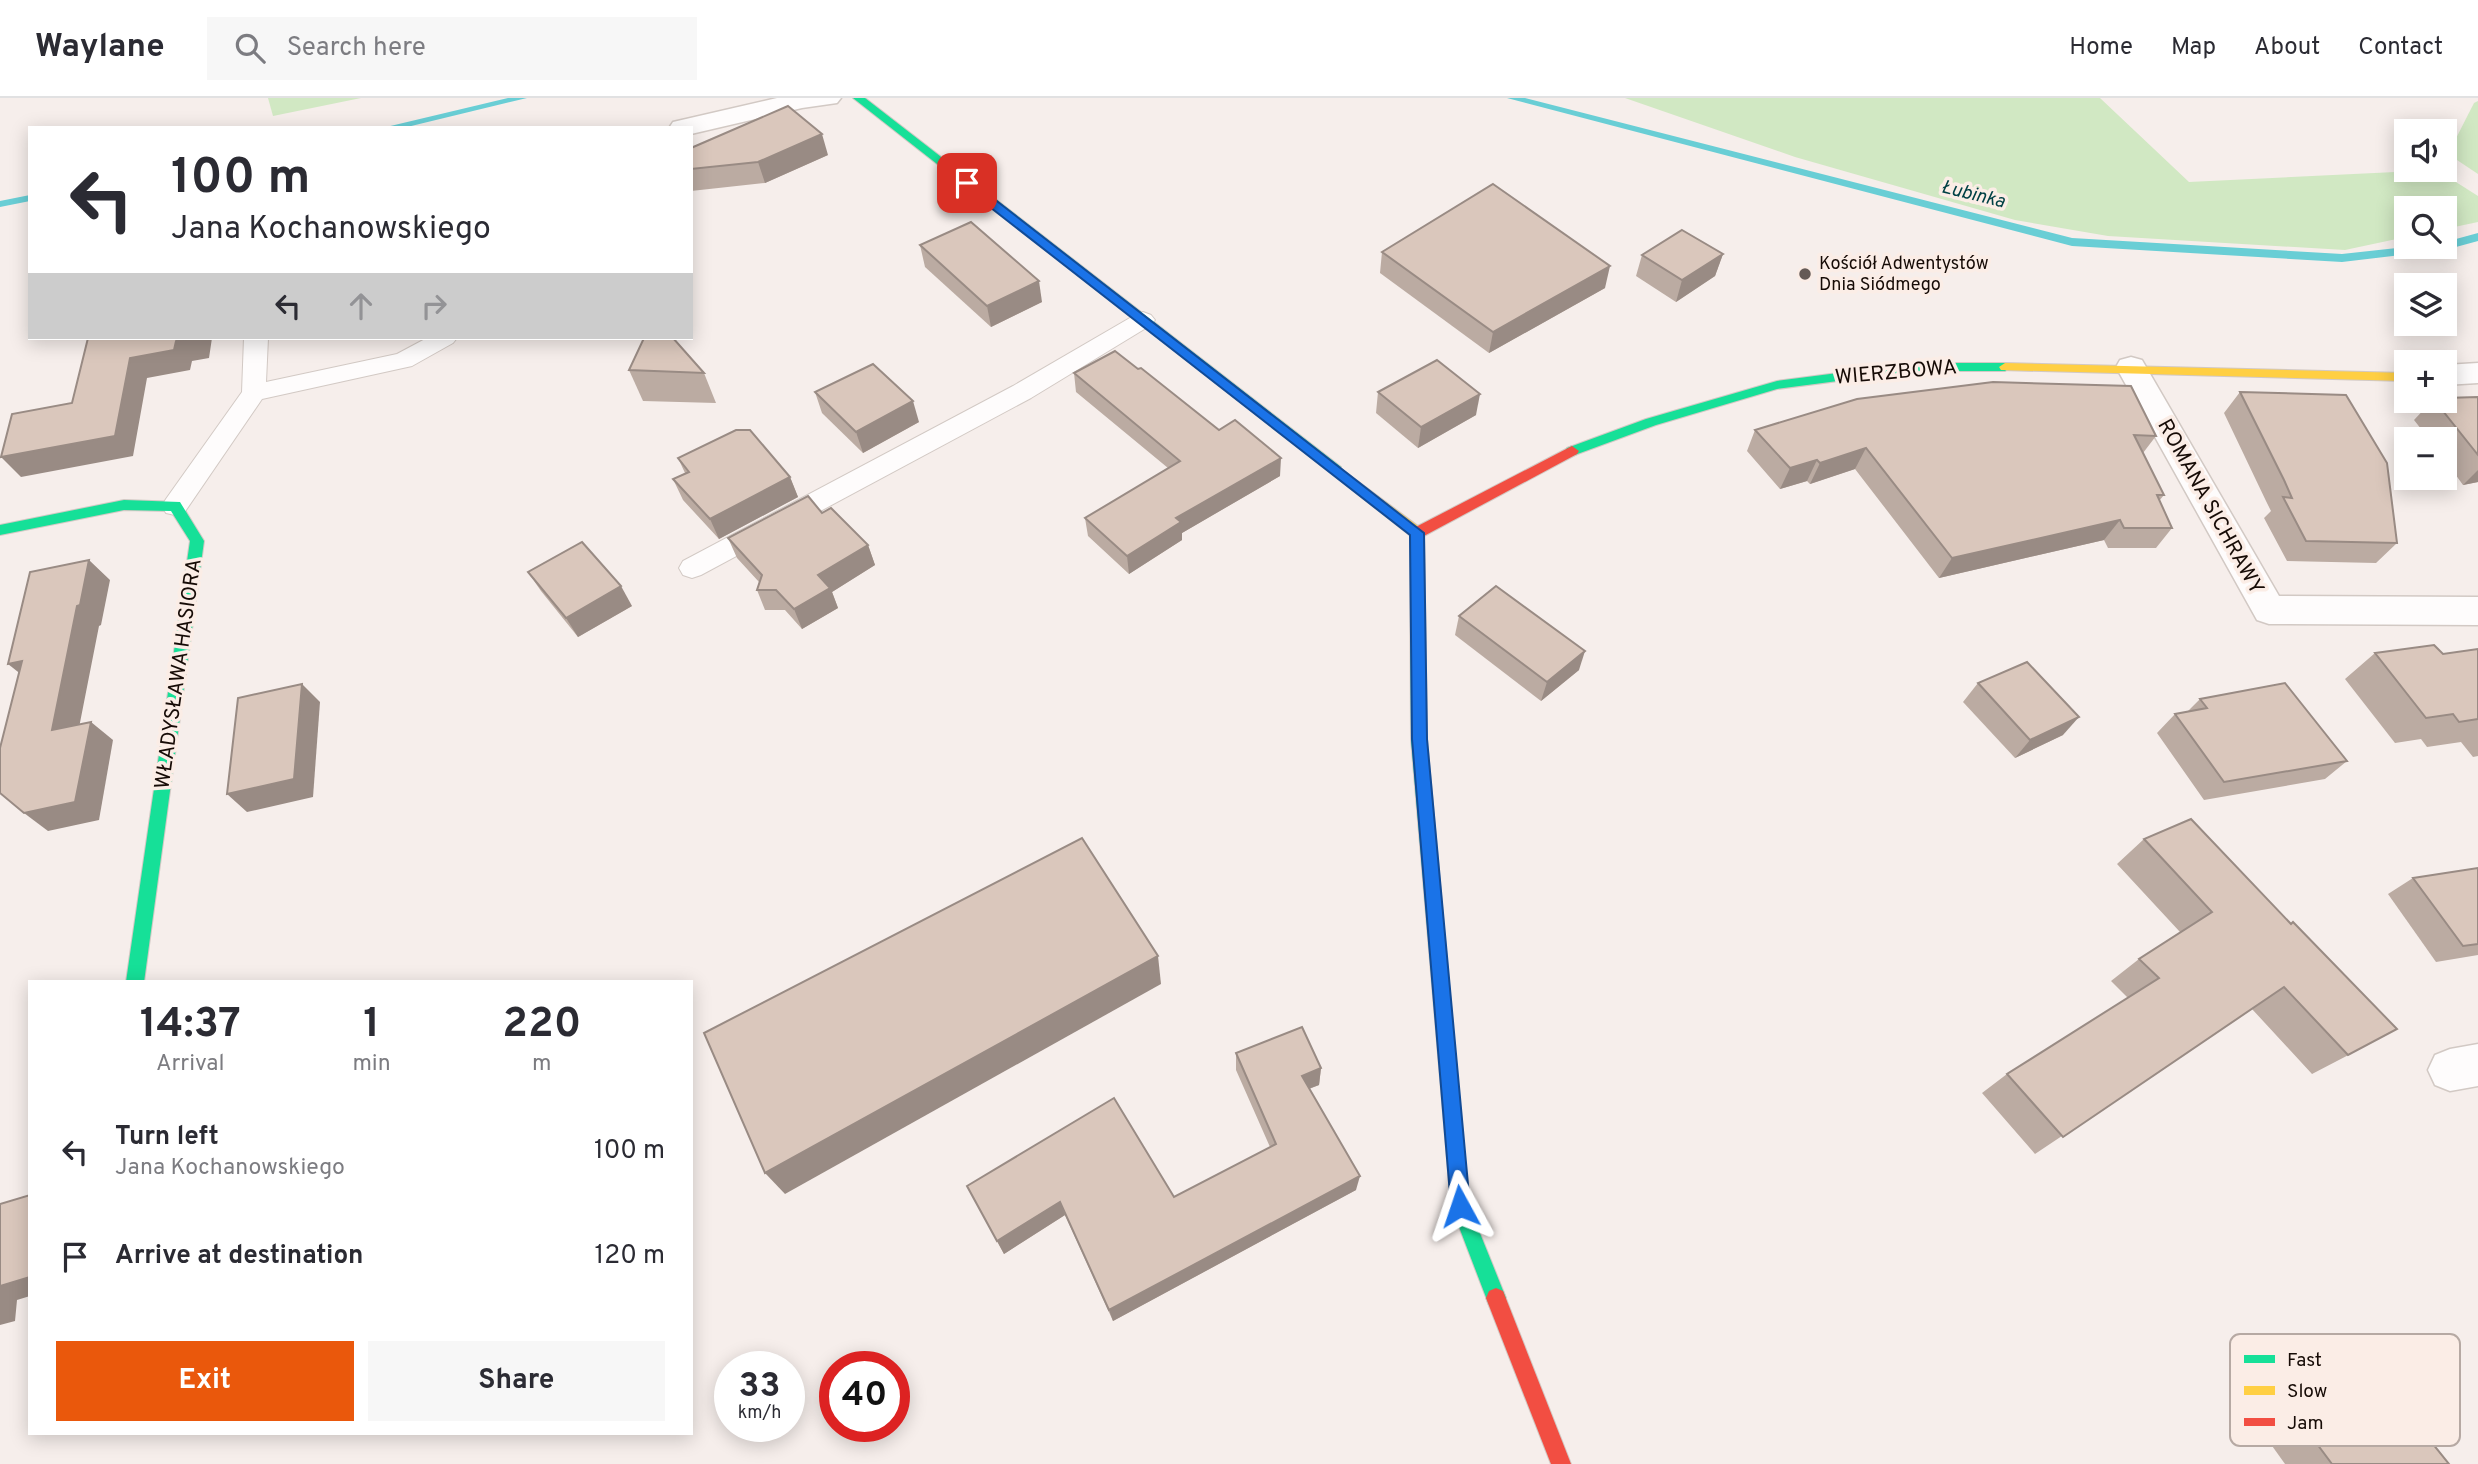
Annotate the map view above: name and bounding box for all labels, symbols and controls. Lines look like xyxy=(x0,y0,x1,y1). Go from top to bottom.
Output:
search box xyxy=(207,17,697,80)
text: Waylane xyxy=(35,27,165,69)
icon: search xyxy=(231,29,269,67)
text: Search here xyxy=(287,32,426,65)
text: Home xyxy=(2069,33,2133,63)
text: Map xyxy=(2171,33,2216,63)
text: About xyxy=(2254,33,2320,63)
text: Contact xyxy=(2358,33,2443,63)
map controls xyxy=(2394,119,2457,490)
button: sound xyxy=(2394,119,2457,182)
text: 100 m xyxy=(171,149,310,211)
pin xyxy=(937,153,997,213)
icon: left xyxy=(56,154,147,245)
icon: arrive xyxy=(948,164,986,202)
water label: Łubinka xyxy=(1939,176,2007,215)
button: search xyxy=(2394,196,2457,259)
text: Jana Kochanowskiego xyxy=(171,210,491,250)
place label: Kościół Adwentystów Dnia Siódmego xyxy=(1819,253,1989,297)
marker: Kościół Adwentystów Dnia Siódmego xyxy=(1797,266,1813,282)
button: layers xyxy=(2394,273,2457,336)
icon: left xyxy=(269,287,307,325)
icon: ahead xyxy=(342,287,380,325)
icon: right xyxy=(415,287,453,325)
button: + xyxy=(2394,350,2457,413)
street label: WIERZBOWA xyxy=(1834,354,1958,392)
street label: ROMANA SICHRAWY xyxy=(2151,414,2269,600)
button: − xyxy=(2394,427,2457,490)
street label: WŁADYSŁAWA HASIORA xyxy=(149,557,209,791)
text: 14:37 xyxy=(140,999,241,1052)
text: 1 xyxy=(363,999,380,1052)
text: 220 xyxy=(502,999,581,1052)
text: Arrival xyxy=(156,1050,224,1079)
text: min xyxy=(352,1050,391,1079)
text: m xyxy=(532,1050,552,1079)
text: Turn left xyxy=(115,1121,219,1154)
icon: left xyxy=(56,1133,94,1171)
text: 100 m xyxy=(594,1135,665,1168)
text: Jana Kochanowskiego xyxy=(115,1154,345,1183)
position arrow xyxy=(1423,1169,1497,1243)
icon: arrive xyxy=(56,1238,94,1276)
text: Arrive at destination xyxy=(115,1240,363,1273)
text: 120 m xyxy=(595,1240,665,1273)
legend xyxy=(2230,1334,2460,1446)
button: Exit xyxy=(56,1341,354,1421)
button: Share xyxy=(368,1341,665,1421)
text: Fast xyxy=(2287,1349,2322,1373)
speed limit sign: 40 xyxy=(819,1351,910,1442)
text: 33 xyxy=(739,1365,780,1409)
text: Slow xyxy=(2287,1380,2327,1404)
text: km/h xyxy=(738,1402,781,1425)
text: Jam xyxy=(2287,1412,2324,1436)

